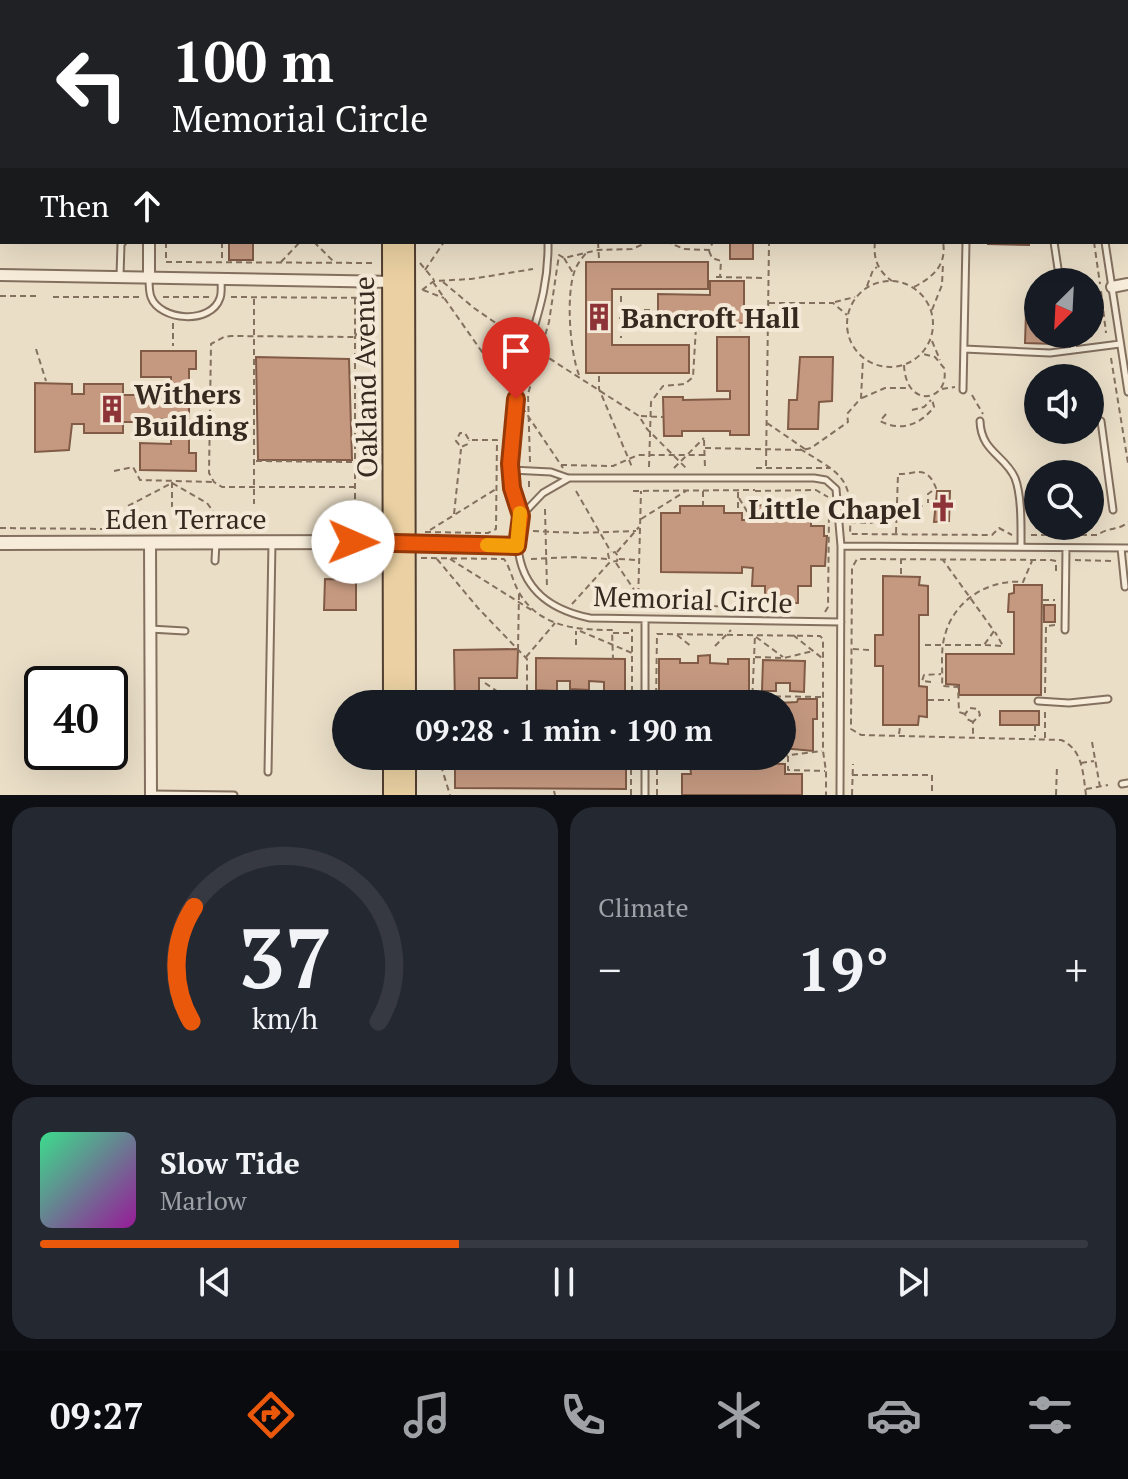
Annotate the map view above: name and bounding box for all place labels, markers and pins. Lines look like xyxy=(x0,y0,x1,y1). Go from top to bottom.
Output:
place label: Bancroft Hall xyxy=(621,299,800,336)
building icon: Bancroft Hall xyxy=(584,302,614,332)
pin xyxy=(482,317,550,399)
place label: Withers Building xyxy=(134,375,249,444)
building icon: Withers Building xyxy=(97,394,127,424)
place label: Little Chapel xyxy=(748,490,921,527)
church icon: Little Chapel xyxy=(928,493,958,523)

